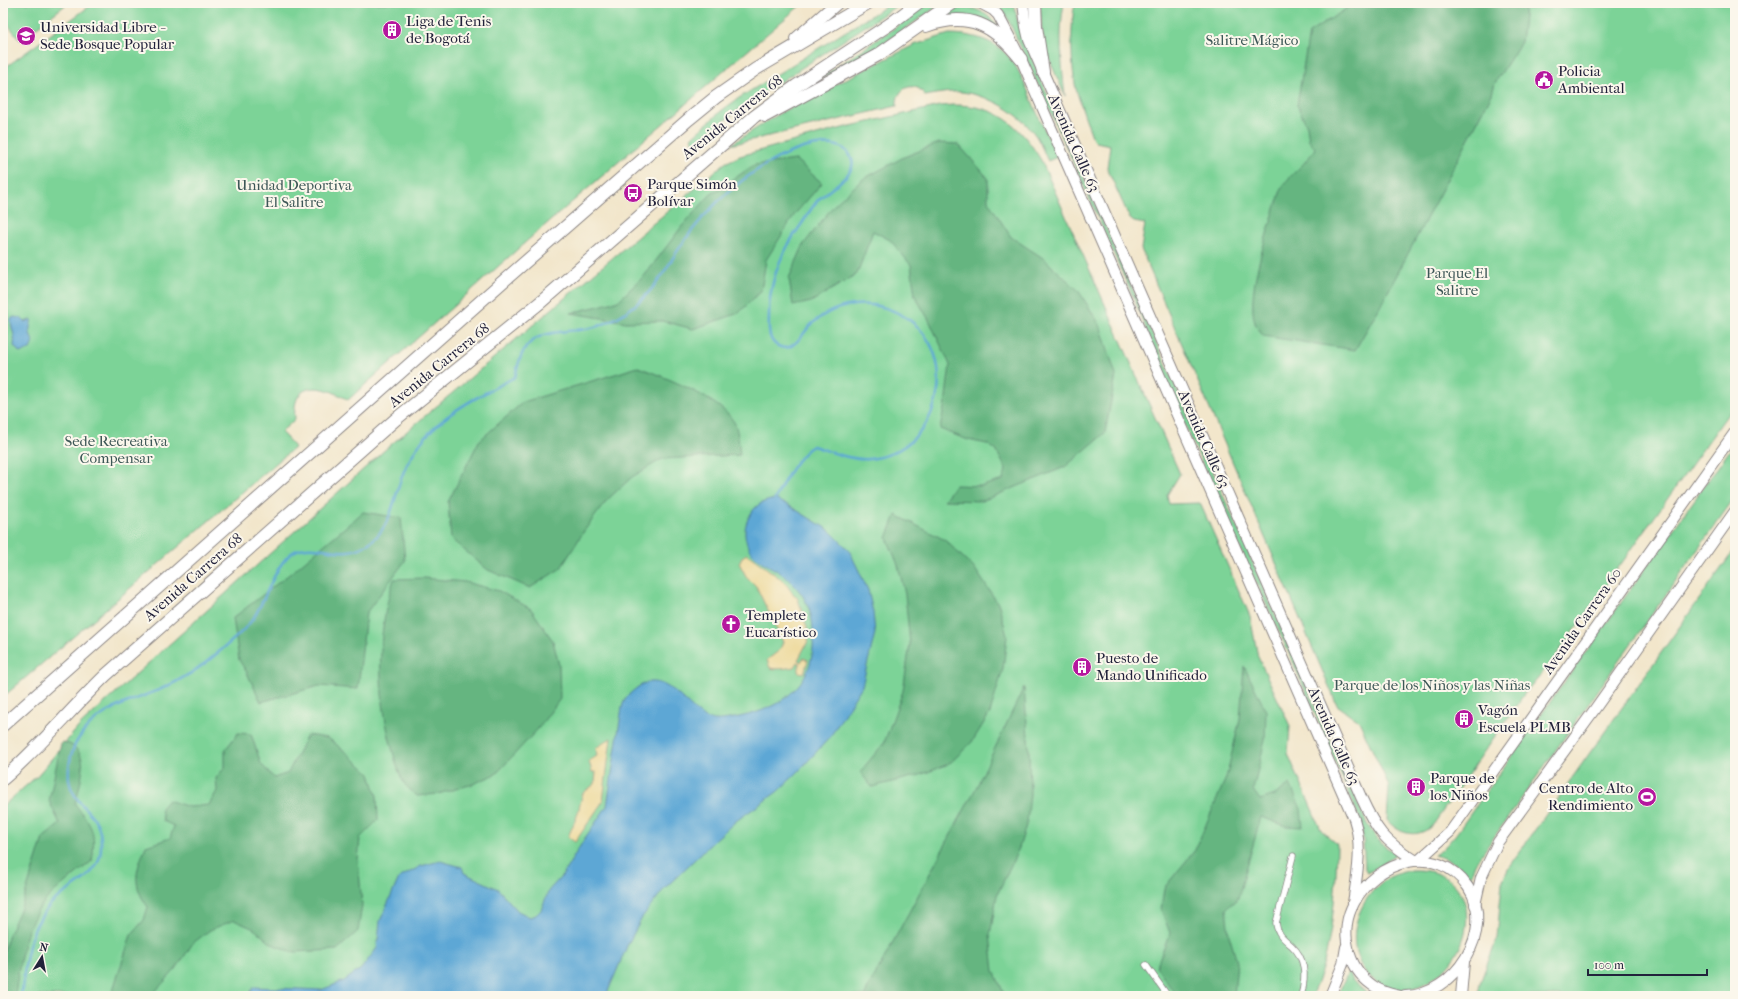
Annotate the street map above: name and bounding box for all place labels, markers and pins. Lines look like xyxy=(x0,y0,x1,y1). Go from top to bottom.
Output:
place label: Liga de Tenis de Bogotá xyxy=(406,12,492,47)
place label: Universidad Libre - Sede Bosque Popular xyxy=(40,18,175,53)
building icon: Liga de Tenis de Bogotá xyxy=(381,19,403,41)
school or university icon: Universidad Libre - Sede Bosque Popular xyxy=(15,25,37,47)
place label: Policia Ambiental xyxy=(1557,62,1625,97)
public building icon: Policia Ambiental xyxy=(1533,69,1555,91)
place label: Parque Simón Bolívar xyxy=(647,175,737,210)
bus stop icon: Parque Simón Bolívar xyxy=(622,182,644,204)
place label: Templete Eucarístico xyxy=(745,606,817,641)
church icon: Templete Eucarístico xyxy=(720,613,742,635)
place label: Puesto de Mando Unificado xyxy=(1096,649,1207,684)
building icon: Puesto de Mando Unificado xyxy=(1071,656,1093,678)
place label: Vagón Escuela PLMB xyxy=(1477,701,1571,736)
building icon: Vagón Escuela PLMB xyxy=(1453,708,1475,730)
place label: Parque de los Niños xyxy=(1429,769,1495,804)
building icon: Parque de los Niños xyxy=(1405,776,1427,798)
place label: Centro de Alto Rendimiento xyxy=(1539,779,1633,814)
sports icon: Centro de Alto Rendimiento xyxy=(1636,786,1658,808)

